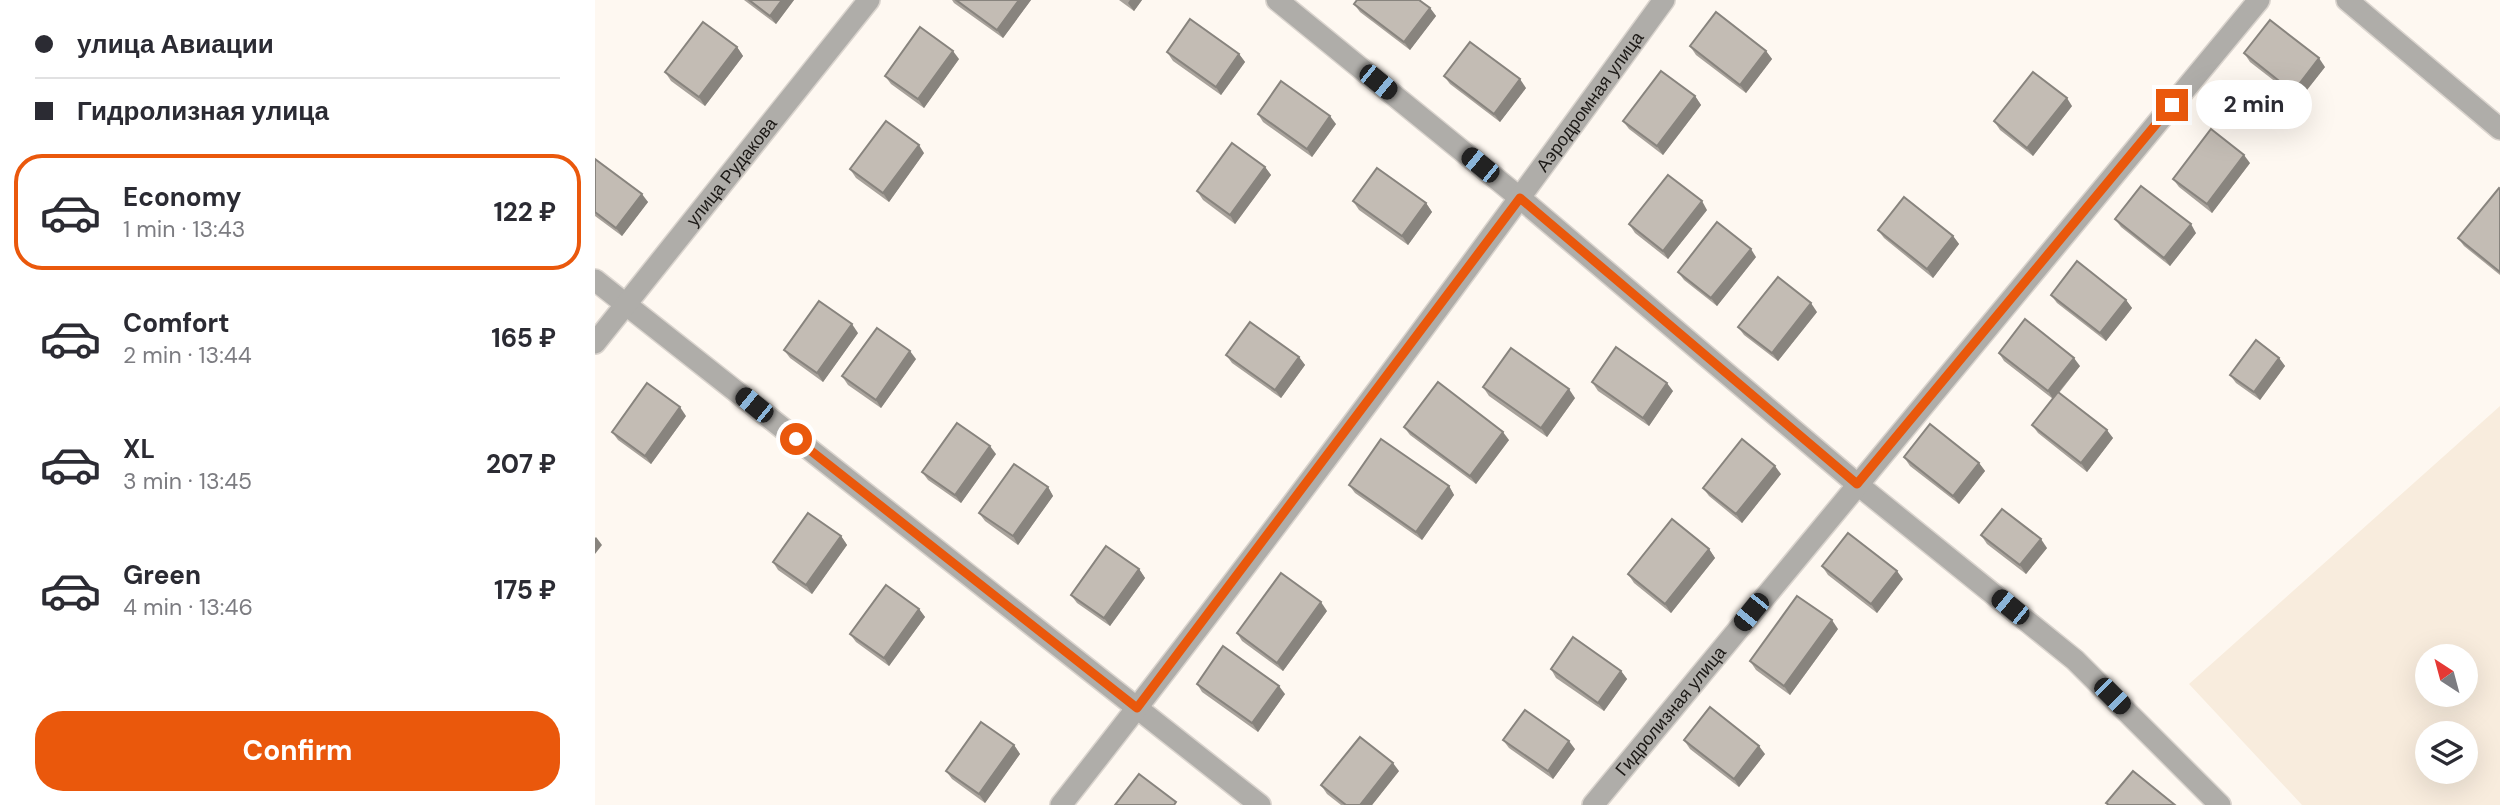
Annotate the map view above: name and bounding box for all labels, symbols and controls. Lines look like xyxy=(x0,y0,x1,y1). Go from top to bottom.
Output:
street label: Аэродромная улица xyxy=(1531,26,1650,177)
text: улица Авиации xyxy=(77,27,274,61)
car xyxy=(1356,61,1401,103)
callout: 2 min xyxy=(2197,80,2312,130)
route end xyxy=(2156,89,2188,121)
text: 2 min xyxy=(2224,89,2284,119)
text: Гидролизная улица xyxy=(77,94,329,128)
street label: улица Рудакова xyxy=(681,112,783,231)
car xyxy=(1458,144,1503,186)
text: Economy xyxy=(123,180,241,214)
icon: car xyxy=(39,181,102,244)
text: 122 ₽ xyxy=(493,195,556,229)
text: 1 min · 13:43 xyxy=(123,214,245,244)
text: Comfort xyxy=(123,306,229,340)
icon: car xyxy=(39,307,102,370)
text: 165 ₽ xyxy=(491,321,556,355)
text: 2 min · 13:44 xyxy=(123,340,252,370)
car xyxy=(732,384,777,426)
route start xyxy=(780,423,812,455)
text: XL xyxy=(123,432,155,466)
icon: car xyxy=(39,433,102,496)
text: 207 ₽ xyxy=(486,447,556,481)
text: 3 min · 13:45 xyxy=(123,466,252,496)
text: Green xyxy=(123,558,201,592)
icon: car xyxy=(39,559,102,622)
text: 175 ₽ xyxy=(494,573,556,607)
car xyxy=(1988,586,2033,628)
car xyxy=(1730,589,1773,635)
text: 4 min · 13:46 xyxy=(123,592,253,622)
street label: Гидролизная улица xyxy=(1610,640,1732,781)
north arrow xyxy=(2415,644,2478,707)
map controls xyxy=(2415,644,2478,784)
car xyxy=(2090,674,2135,718)
button: Confirm xyxy=(35,711,560,791)
button: layers xyxy=(2415,721,2478,784)

